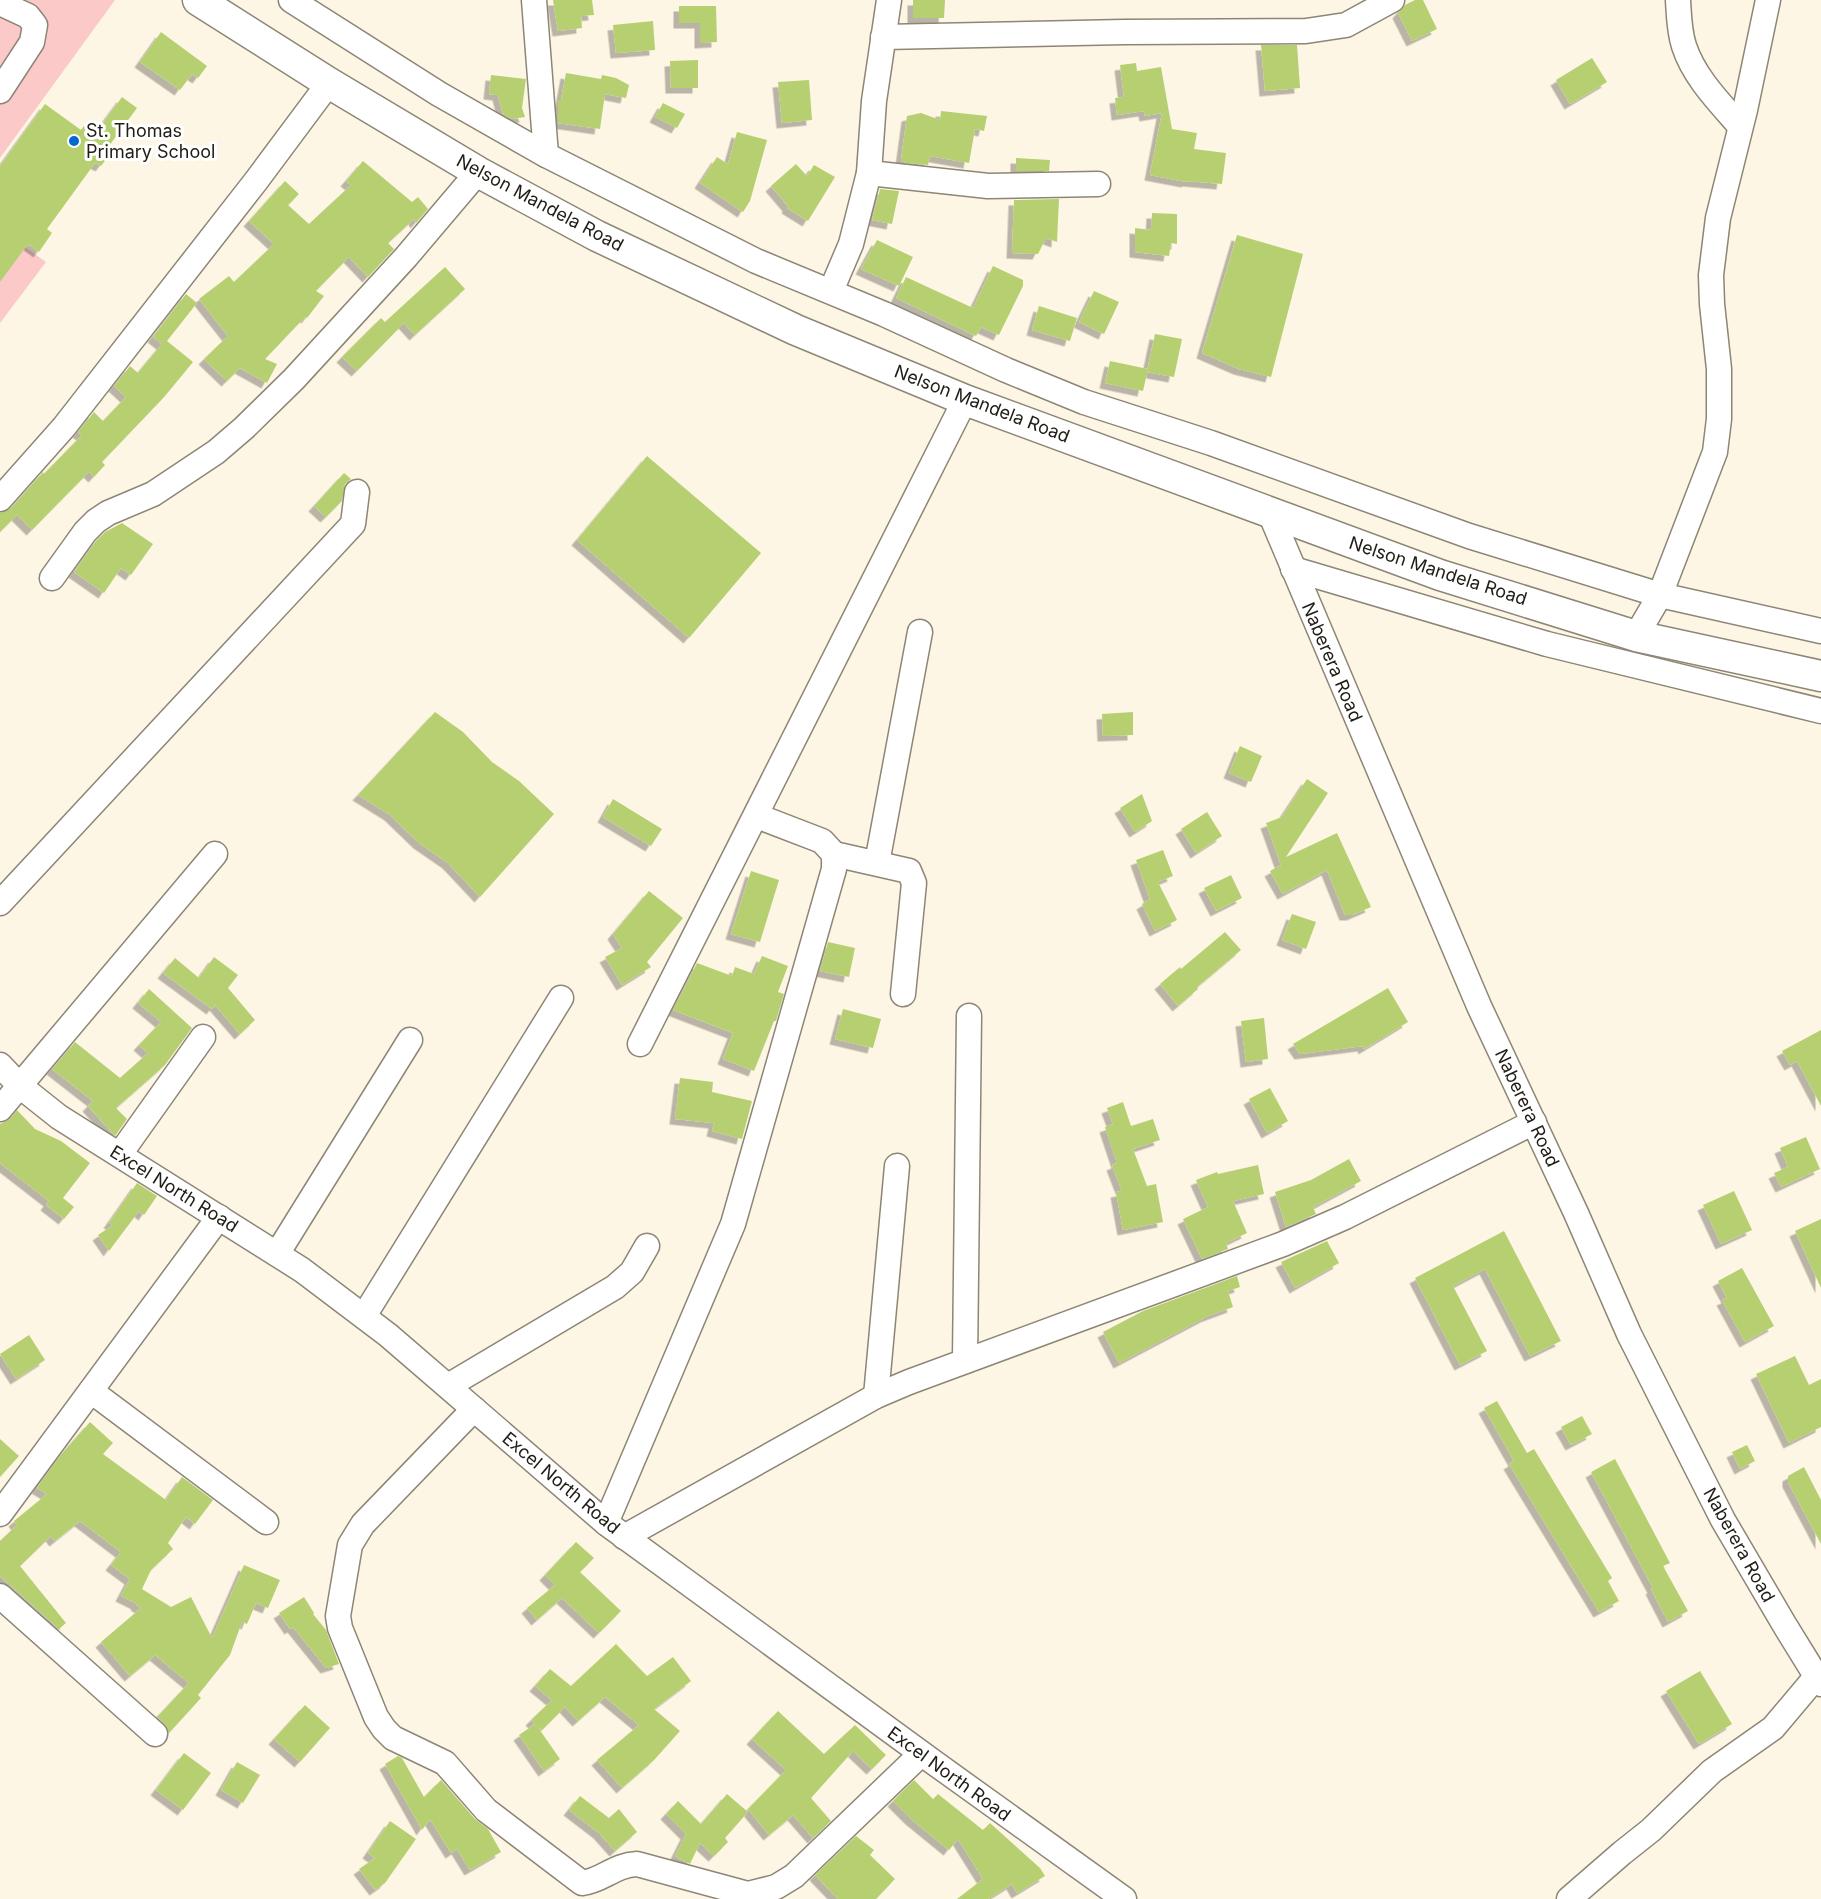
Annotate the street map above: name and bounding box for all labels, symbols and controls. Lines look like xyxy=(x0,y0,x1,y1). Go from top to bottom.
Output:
place label: St. Thomas Primary School xyxy=(86,120,215,162)
marker: St. Thomas Primary School xyxy=(67,134,81,148)
street label: Nelson Mandela Road xyxy=(453,150,627,255)
street label: Nelson Mandela Road xyxy=(892,360,1073,447)
street label: Nelson Mandela Road xyxy=(1347,532,1530,609)
street label: Naberera Road xyxy=(1298,599,1367,725)
street label: Naberera Road xyxy=(1491,1046,1564,1170)
street label: Excel North Road xyxy=(106,1141,242,1236)
street label: Excel North Road xyxy=(498,1427,624,1538)
street label: Naberera Road xyxy=(1699,1484,1780,1606)
street label: Excel North Road xyxy=(884,1722,1015,1825)

